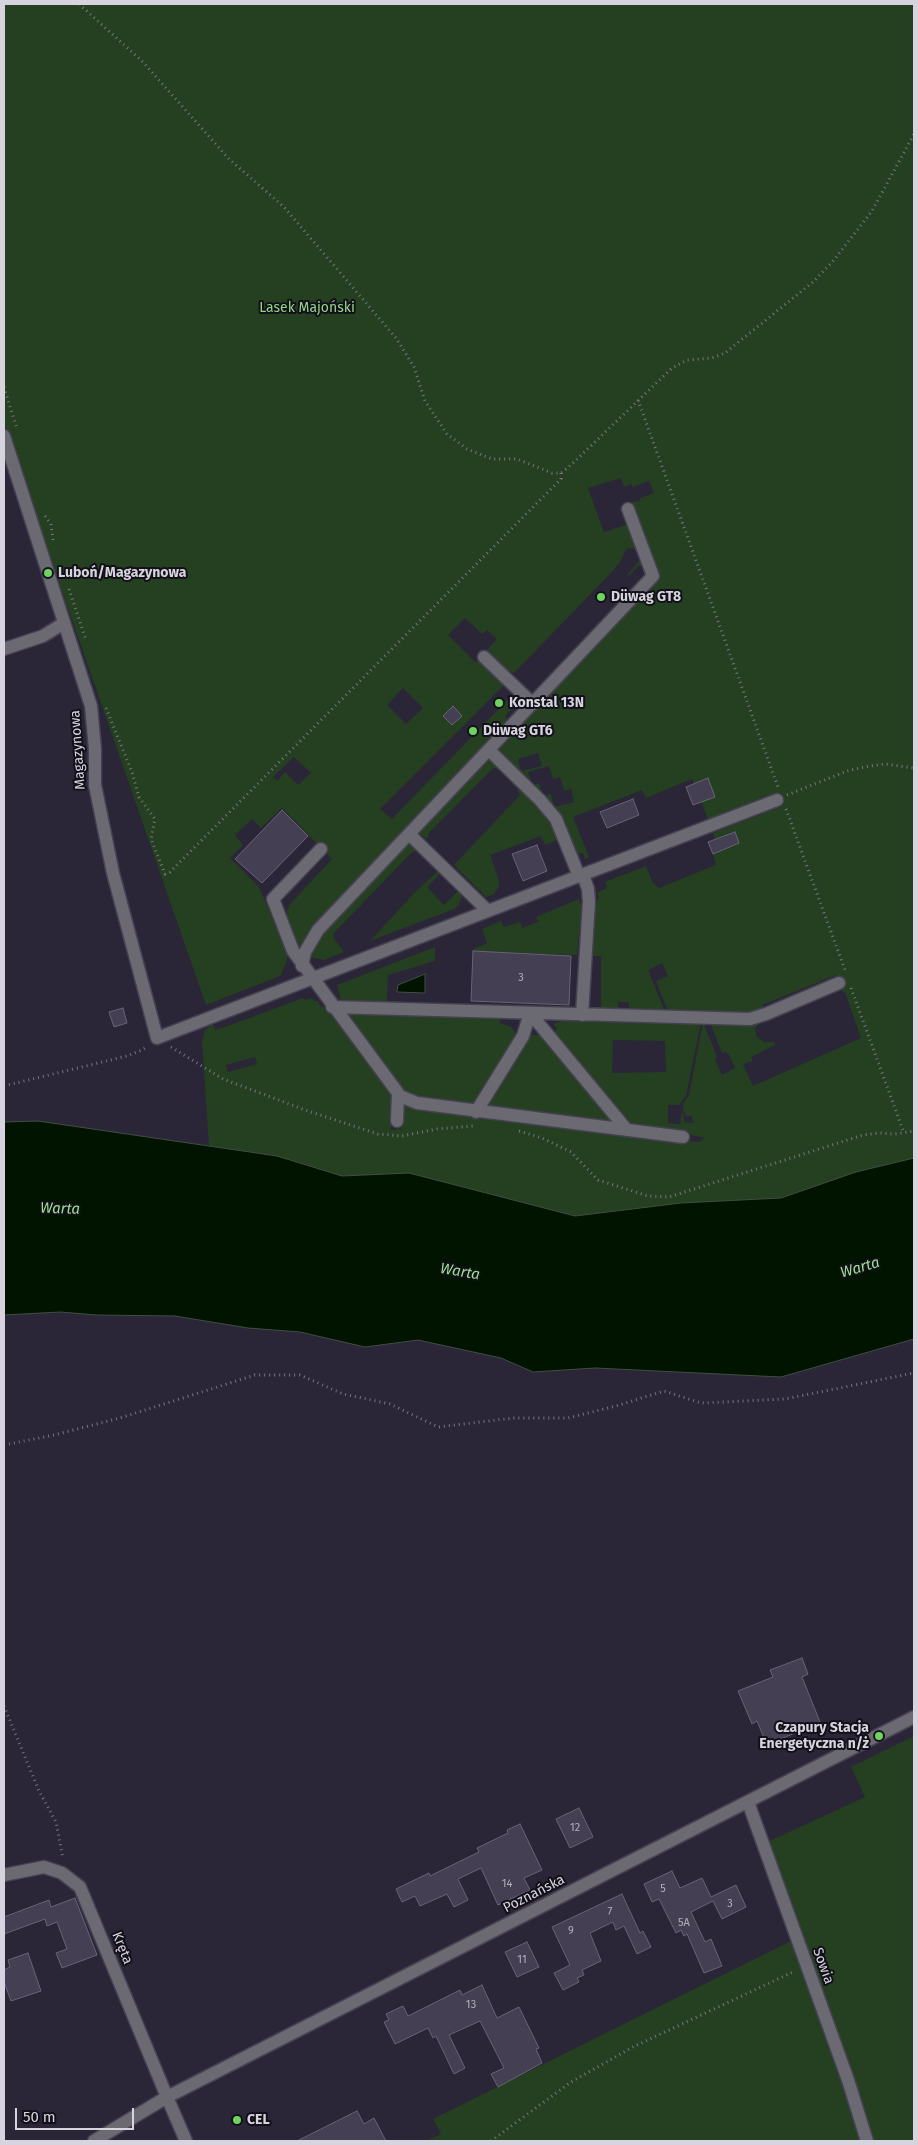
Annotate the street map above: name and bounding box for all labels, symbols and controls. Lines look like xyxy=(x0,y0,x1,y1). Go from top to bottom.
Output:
park label: Lasek Majoński xyxy=(259,300,355,316)
place label: Luboń/Magazynowa xyxy=(58,565,186,581)
marker: Luboń/Magazynowa xyxy=(42,567,54,579)
place label: Düwag GT8 xyxy=(611,589,681,605)
marker: Düwag GT8 xyxy=(595,591,607,603)
place label: Konstal 13N xyxy=(509,695,584,711)
marker: Konstal 13N xyxy=(493,697,505,709)
street label: Magazynowa xyxy=(67,710,89,790)
place label: Düwag GT6 xyxy=(483,723,553,739)
marker: Düwag GT6 xyxy=(467,725,479,737)
house number: 3 xyxy=(518,971,524,985)
water label: Warta xyxy=(40,1199,80,1219)
water label: Warta xyxy=(838,1254,882,1282)
water label: Warta xyxy=(439,1260,481,1284)
place label: Czapury Stacja Energetyczna n/ż xyxy=(759,1720,869,1752)
marker: Czapury Stacja Energetyczna n/ż xyxy=(873,1730,885,1742)
house number: 12 xyxy=(570,1821,580,1835)
street label: Poznańska xyxy=(500,1871,568,1917)
house number: 14 xyxy=(502,1877,512,1891)
house number: 5 xyxy=(660,1882,666,1896)
house number: 3 xyxy=(727,1897,733,1911)
house number: 7 xyxy=(608,1905,612,1919)
house number: 5A xyxy=(678,1916,690,1930)
house number: 9 xyxy=(568,1924,574,1938)
street label: Kręta xyxy=(108,1929,136,1967)
street label: Sowia xyxy=(809,1946,837,1986)
house number: 11 xyxy=(517,1953,527,1967)
house number: 13 xyxy=(466,1998,476,2012)
scale bar xyxy=(18,2098,136,2130)
text: 50 m xyxy=(23,2108,56,2126)
place label: CEL xyxy=(247,2112,270,2128)
marker: CEL xyxy=(231,2114,243,2126)

